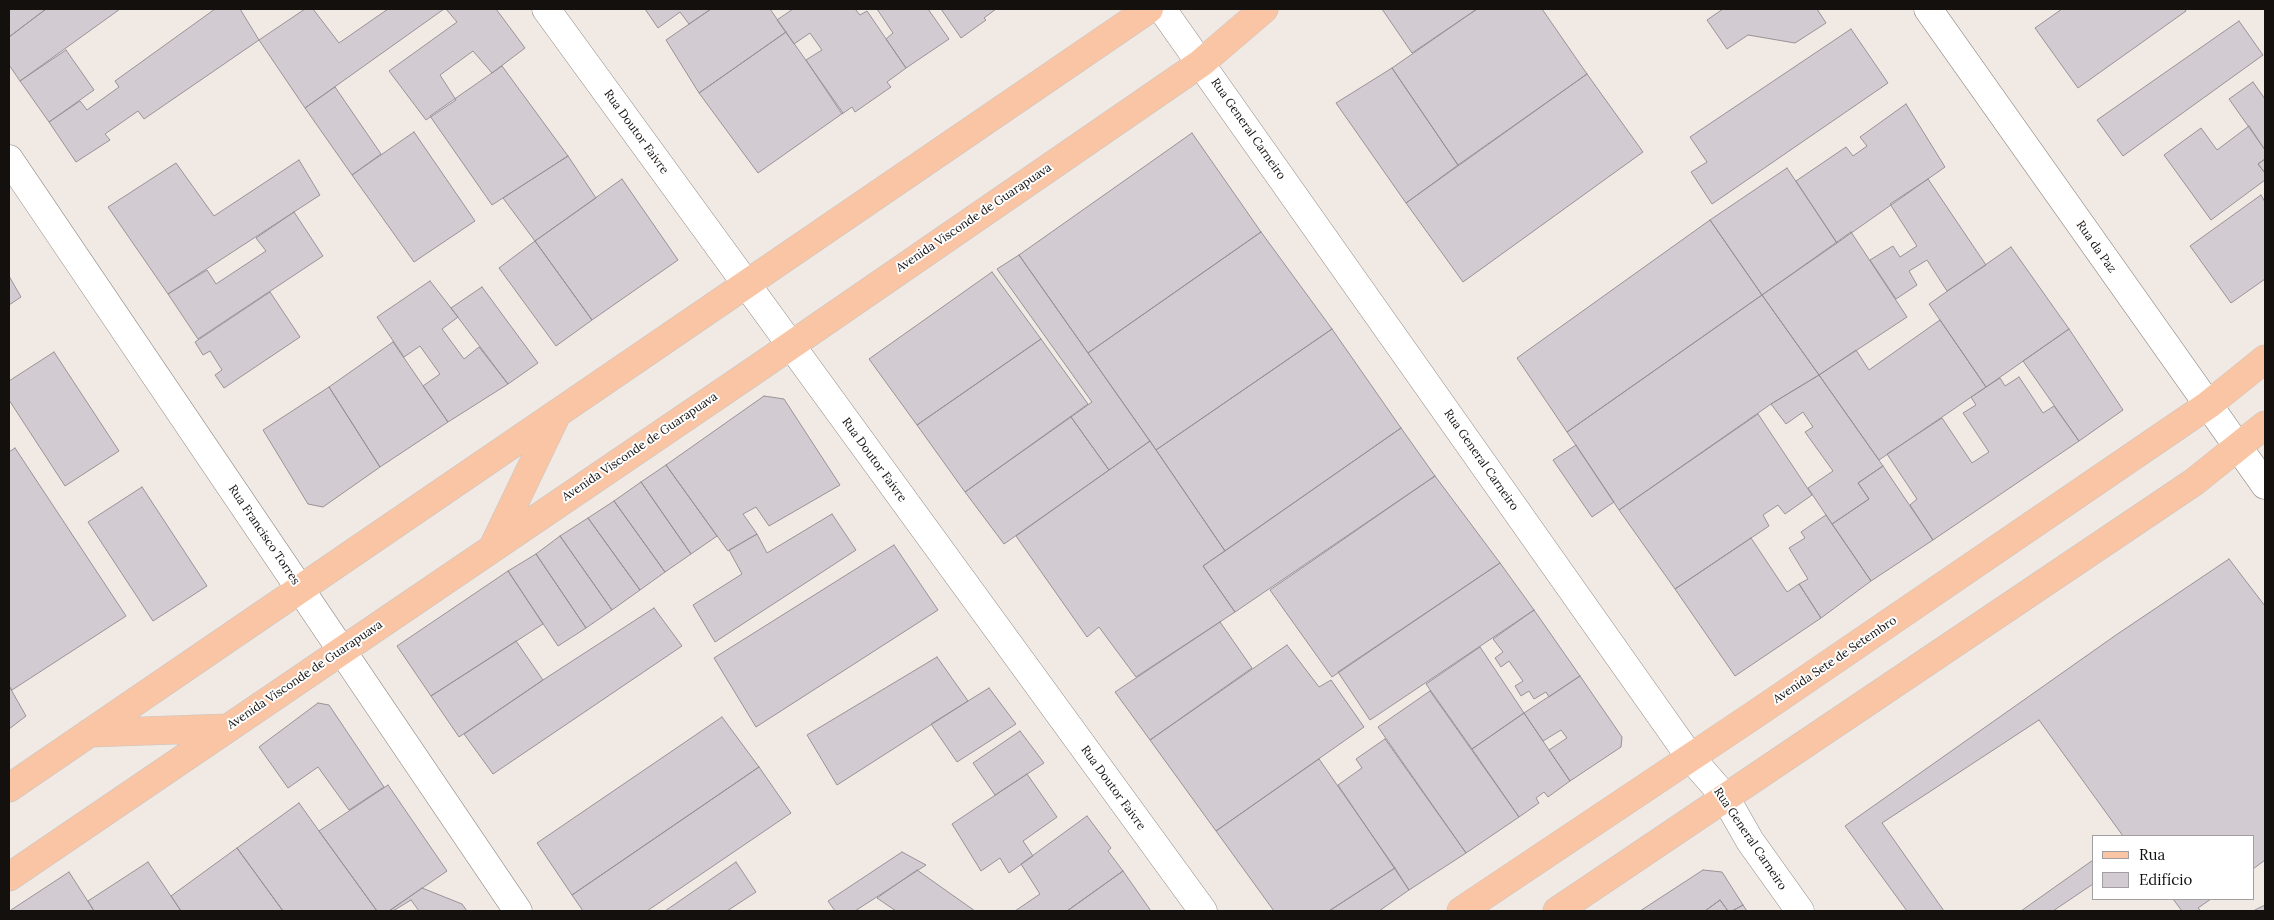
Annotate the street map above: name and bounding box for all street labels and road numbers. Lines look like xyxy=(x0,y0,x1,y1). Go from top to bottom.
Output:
street label: Rua General Carneiro xyxy=(1208,76,1288,182)
street label: Rua Doutor Faivre xyxy=(601,87,671,177)
street label: Avenida Visconde de Guarapuava xyxy=(894,161,1054,275)
street label: Rua da Paz xyxy=(2073,218,2119,276)
street label: Avenida Visconde de Guarapuava xyxy=(560,390,720,504)
street label: Rua General Carneiro xyxy=(1441,407,1521,513)
street label: Rua Doutor Faivre xyxy=(839,415,909,505)
street label: Rua Francisco Torres xyxy=(225,482,303,588)
street label: Avenida Sete de Setembro xyxy=(1771,613,1899,707)
street label: Avenida Visconde de Guarapuava xyxy=(225,618,385,732)
street label: Rua Doutor Faivre xyxy=(1078,743,1148,833)
street label: Rua General Carneiro xyxy=(1710,785,1790,893)

